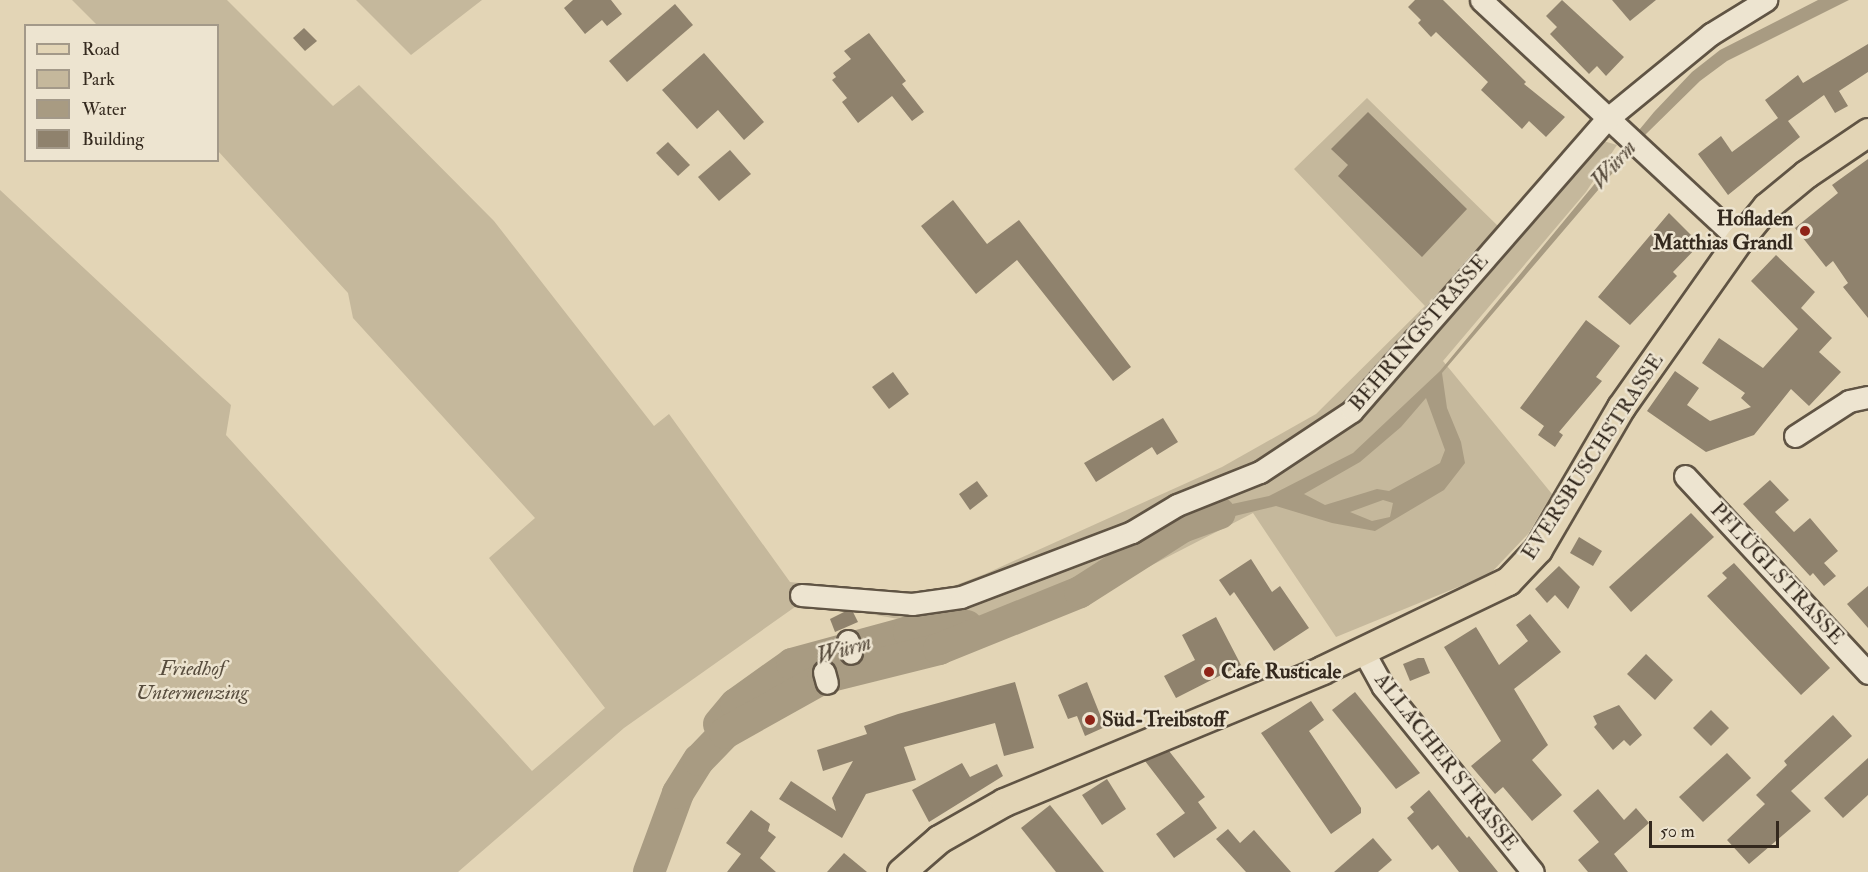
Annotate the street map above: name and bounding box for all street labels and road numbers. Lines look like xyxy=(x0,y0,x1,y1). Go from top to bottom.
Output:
street label: BEHRINGSTRASSE xyxy=(1344,249,1494,417)
street label: EVERSBUSCHSTRASSE xyxy=(1517,349,1669,565)
street label: PFLÜGLSTRASSE xyxy=(1705,498,1849,650)
street label: ALLACHER STRASSE xyxy=(1369,668,1523,856)

